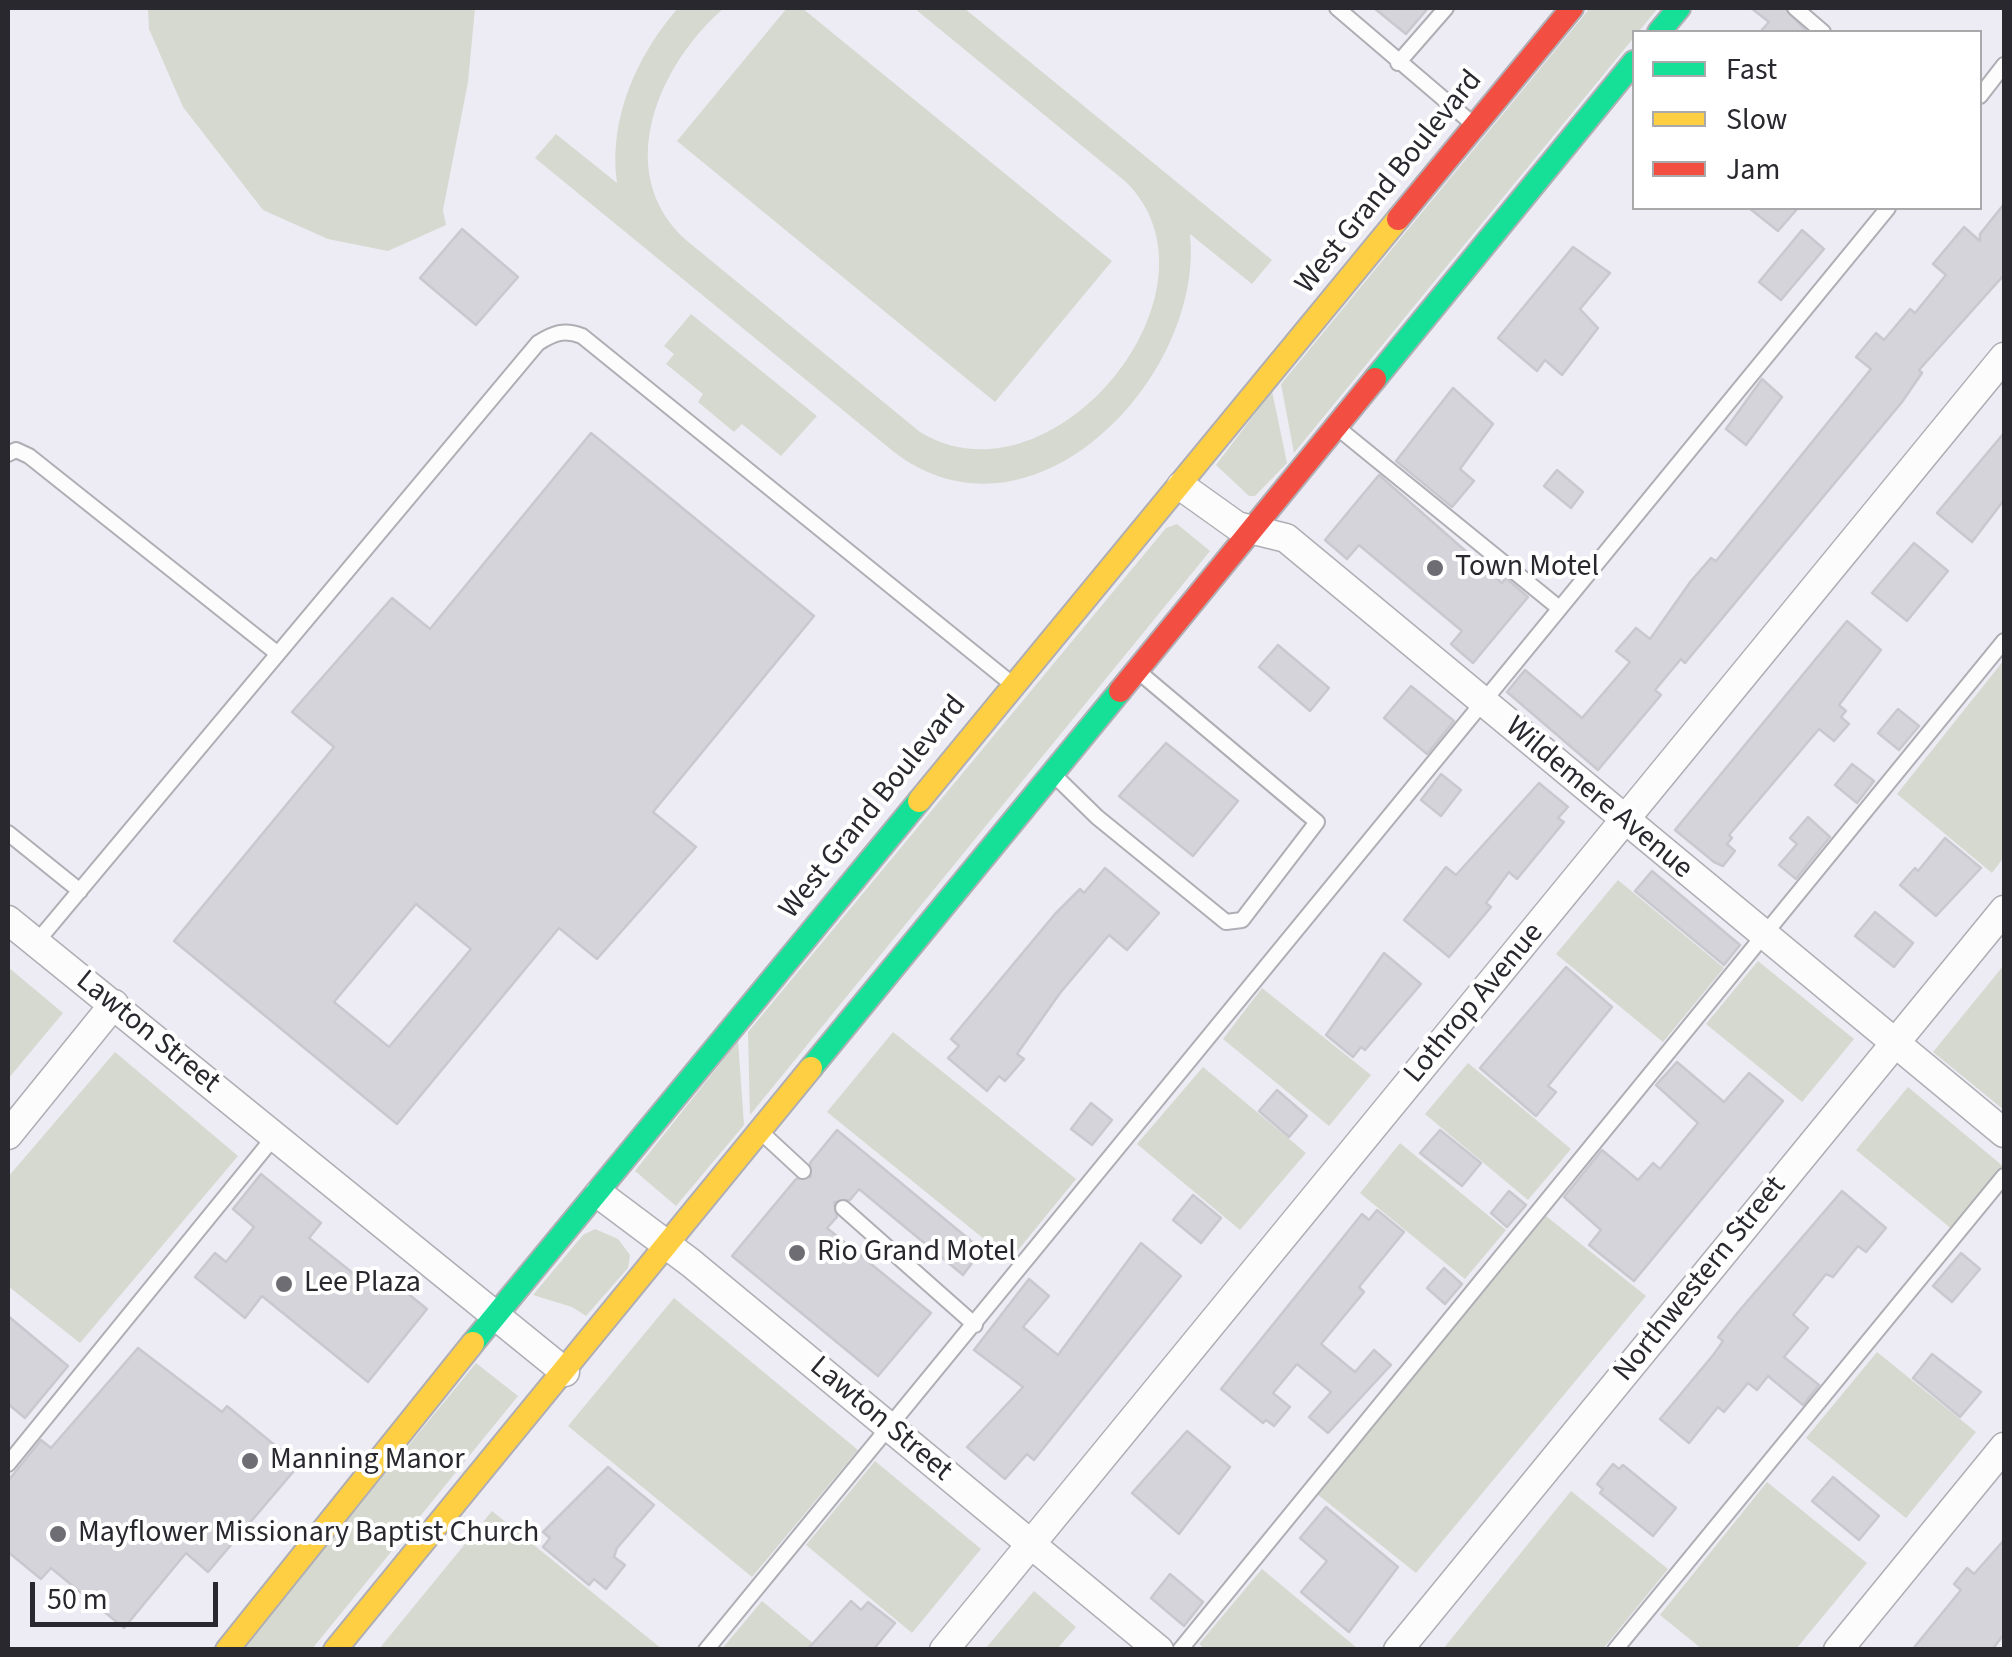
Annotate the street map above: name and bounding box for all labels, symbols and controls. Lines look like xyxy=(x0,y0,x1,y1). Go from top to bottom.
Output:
legend xyxy=(1632,30,1982,210)
text: Fast xyxy=(1726,48,1777,91)
street label: West Grand Boulevard xyxy=(1289,64,1491,302)
text: Slow xyxy=(1726,98,1787,141)
text: Jam xyxy=(1726,148,1780,191)
place label: Town Motel xyxy=(1455,550,1599,586)
marker: Town Motel xyxy=(1424,557,1446,579)
street label: West Grand Boulevard xyxy=(773,689,975,927)
street label: Wildemere Avenue xyxy=(1497,710,1699,888)
street label: Lothrop Avenue xyxy=(1398,917,1552,1091)
street label: Lawton Street xyxy=(68,964,226,1102)
street label: Northwestern Street xyxy=(1607,1170,1795,1390)
place label: Rio Grand Motel xyxy=(817,1235,1016,1271)
marker: Rio Grand Motel xyxy=(786,1242,808,1264)
place label: Lee Plaza xyxy=(304,1266,421,1302)
marker: Lee Plaza xyxy=(273,1273,295,1295)
street label: Lawton Street xyxy=(801,1350,959,1490)
place label: Manning Manor xyxy=(270,1443,465,1479)
marker: Manning Manor xyxy=(239,1450,261,1472)
place label: Mayflower Missionary Baptist Church xyxy=(78,1516,539,1552)
marker: Mayflower Missionary Baptist Church xyxy=(47,1523,69,1545)
scale bar xyxy=(35,1562,222,1624)
text: 50 m xyxy=(47,1578,108,1621)

